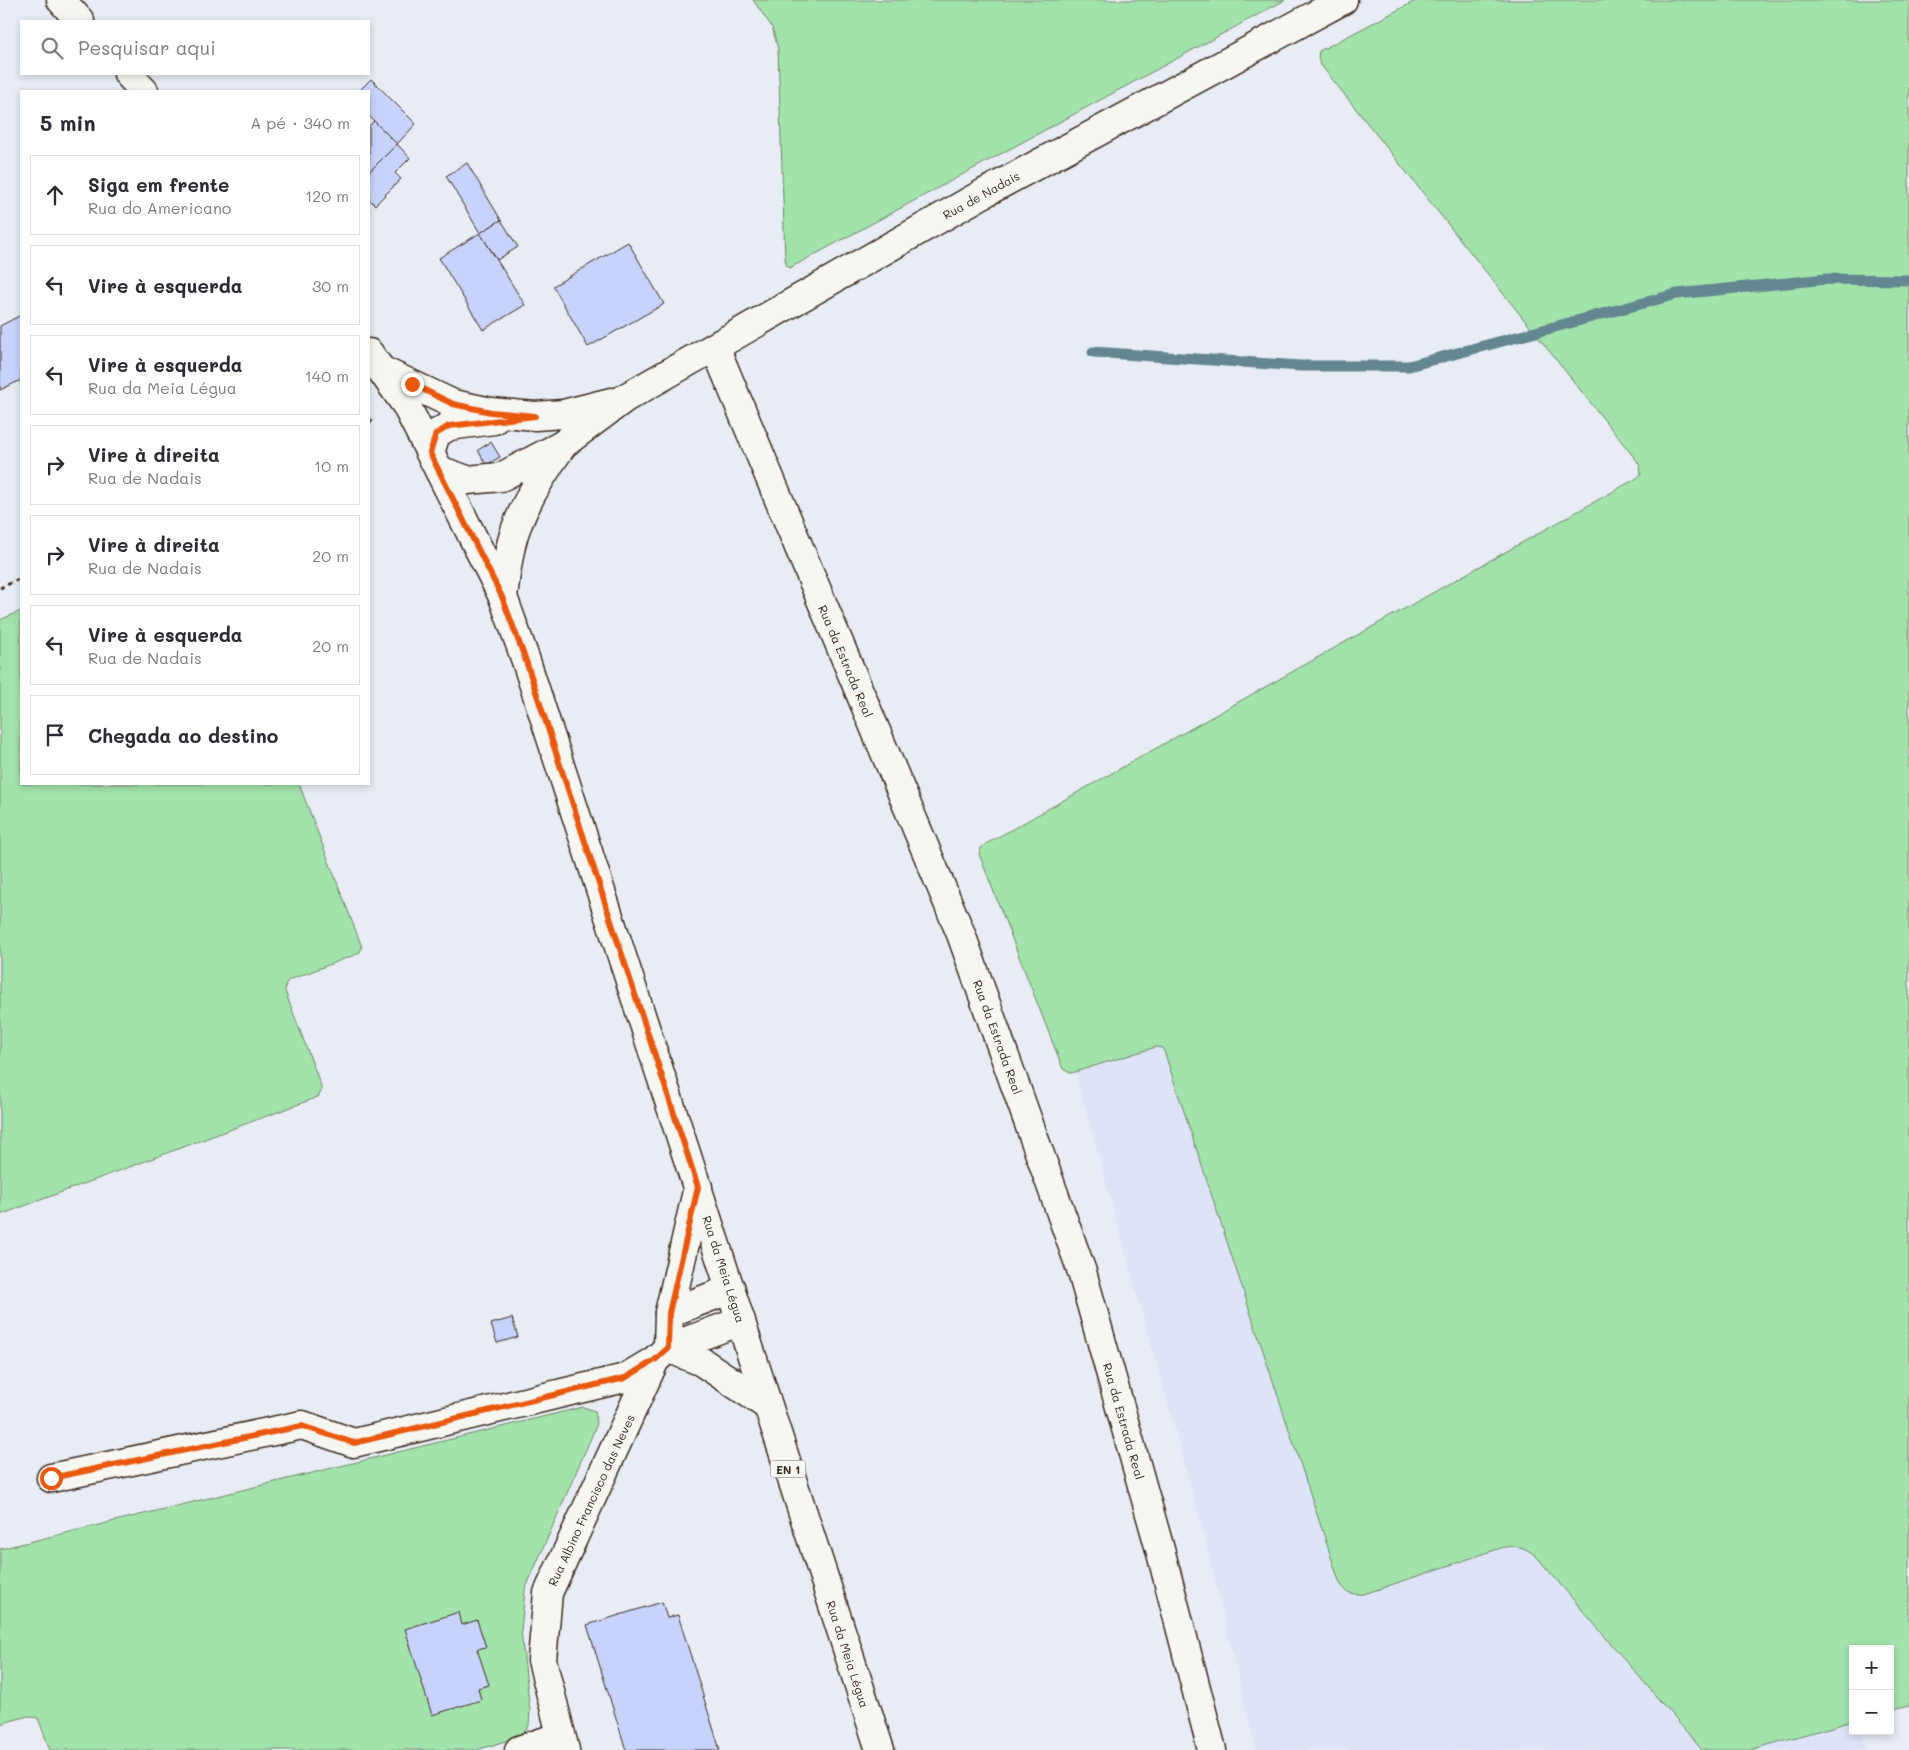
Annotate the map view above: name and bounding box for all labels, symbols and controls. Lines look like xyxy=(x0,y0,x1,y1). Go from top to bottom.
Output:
search box xyxy=(20,20,370,75)
icon: search xyxy=(38,34,66,62)
text: Pesquisar aqui xyxy=(78,35,216,60)
text: 5 min xyxy=(40,109,96,136)
text: A pé · 340 m xyxy=(250,112,350,133)
street label: Rua de Nadais xyxy=(940,167,1022,223)
text: Siga em frente xyxy=(88,172,229,197)
icon: ahead xyxy=(41,181,69,209)
text: 120 m xyxy=(305,185,349,206)
text: Rua do Americano xyxy=(88,197,231,218)
icon: left xyxy=(41,271,69,299)
text: Vire à esquerda xyxy=(88,273,243,298)
text: 30 m xyxy=(312,275,349,296)
text: Vire à esquerda xyxy=(88,352,243,377)
icon: left xyxy=(41,361,69,389)
text: 140 m xyxy=(305,365,349,386)
route end xyxy=(401,373,424,396)
text: Rua da Meia Légua xyxy=(88,377,237,398)
text: Vire à direita xyxy=(88,442,220,467)
icon: right xyxy=(41,451,69,479)
text: 10 m xyxy=(314,455,349,476)
text: Rua de Nadais xyxy=(88,467,202,488)
text: Vire à direita xyxy=(88,532,220,557)
icon: right xyxy=(41,541,69,569)
text: 20 m xyxy=(312,545,349,566)
text: Rua de Nadais xyxy=(88,557,202,578)
street label: Rua da Estrada Real xyxy=(815,602,877,720)
text: Vire à esquerda xyxy=(88,622,243,647)
icon: left xyxy=(41,631,69,659)
text: 20 m xyxy=(312,635,349,656)
text: Rua de Nadais xyxy=(88,647,202,668)
icon: arrive xyxy=(41,721,69,749)
text: Chegada ao destino xyxy=(88,723,278,748)
street label: Rua da Estrada Real xyxy=(970,978,1026,1096)
street label: Rua da Meia Légua xyxy=(699,1214,749,1324)
street label: Rua da Estrada Real xyxy=(1100,1361,1148,1481)
street label: Rua Albino Francisco das Neves xyxy=(544,1411,638,1589)
road number: EN 1 xyxy=(770,1460,806,1478)
route start xyxy=(40,1467,63,1490)
street label: Rua da Meia Légua xyxy=(823,1599,873,1709)
map controls xyxy=(1849,1645,1894,1735)
button: + xyxy=(1849,1645,1894,1690)
button: − xyxy=(1849,1690,1894,1735)

